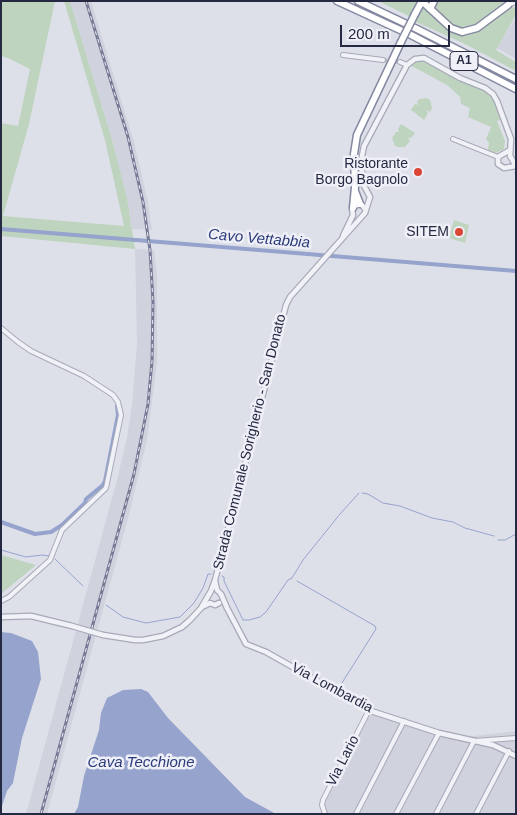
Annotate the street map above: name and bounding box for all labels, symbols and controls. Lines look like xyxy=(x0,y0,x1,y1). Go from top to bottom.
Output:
scale bar xyxy=(342,15,452,47)
text: 200 m xyxy=(348,25,390,42)
road number: A1 xyxy=(450,51,478,70)
place label: Ristorante Borgo Bagnolo xyxy=(315,156,408,188)
marker: Ristorante Borgo Bagnolo xyxy=(412,166,424,178)
place label: SITEM xyxy=(406,224,449,240)
water label: Cavo Vettabbia xyxy=(207,226,311,252)
marker: SITEM xyxy=(453,226,465,238)
street label: Strada Comunale Sorigherio - San Donato xyxy=(210,312,290,572)
street label: Via Lombardia xyxy=(288,659,376,717)
street label: Via Lario xyxy=(323,733,363,789)
water label: Cava Tecchione xyxy=(87,754,195,772)

